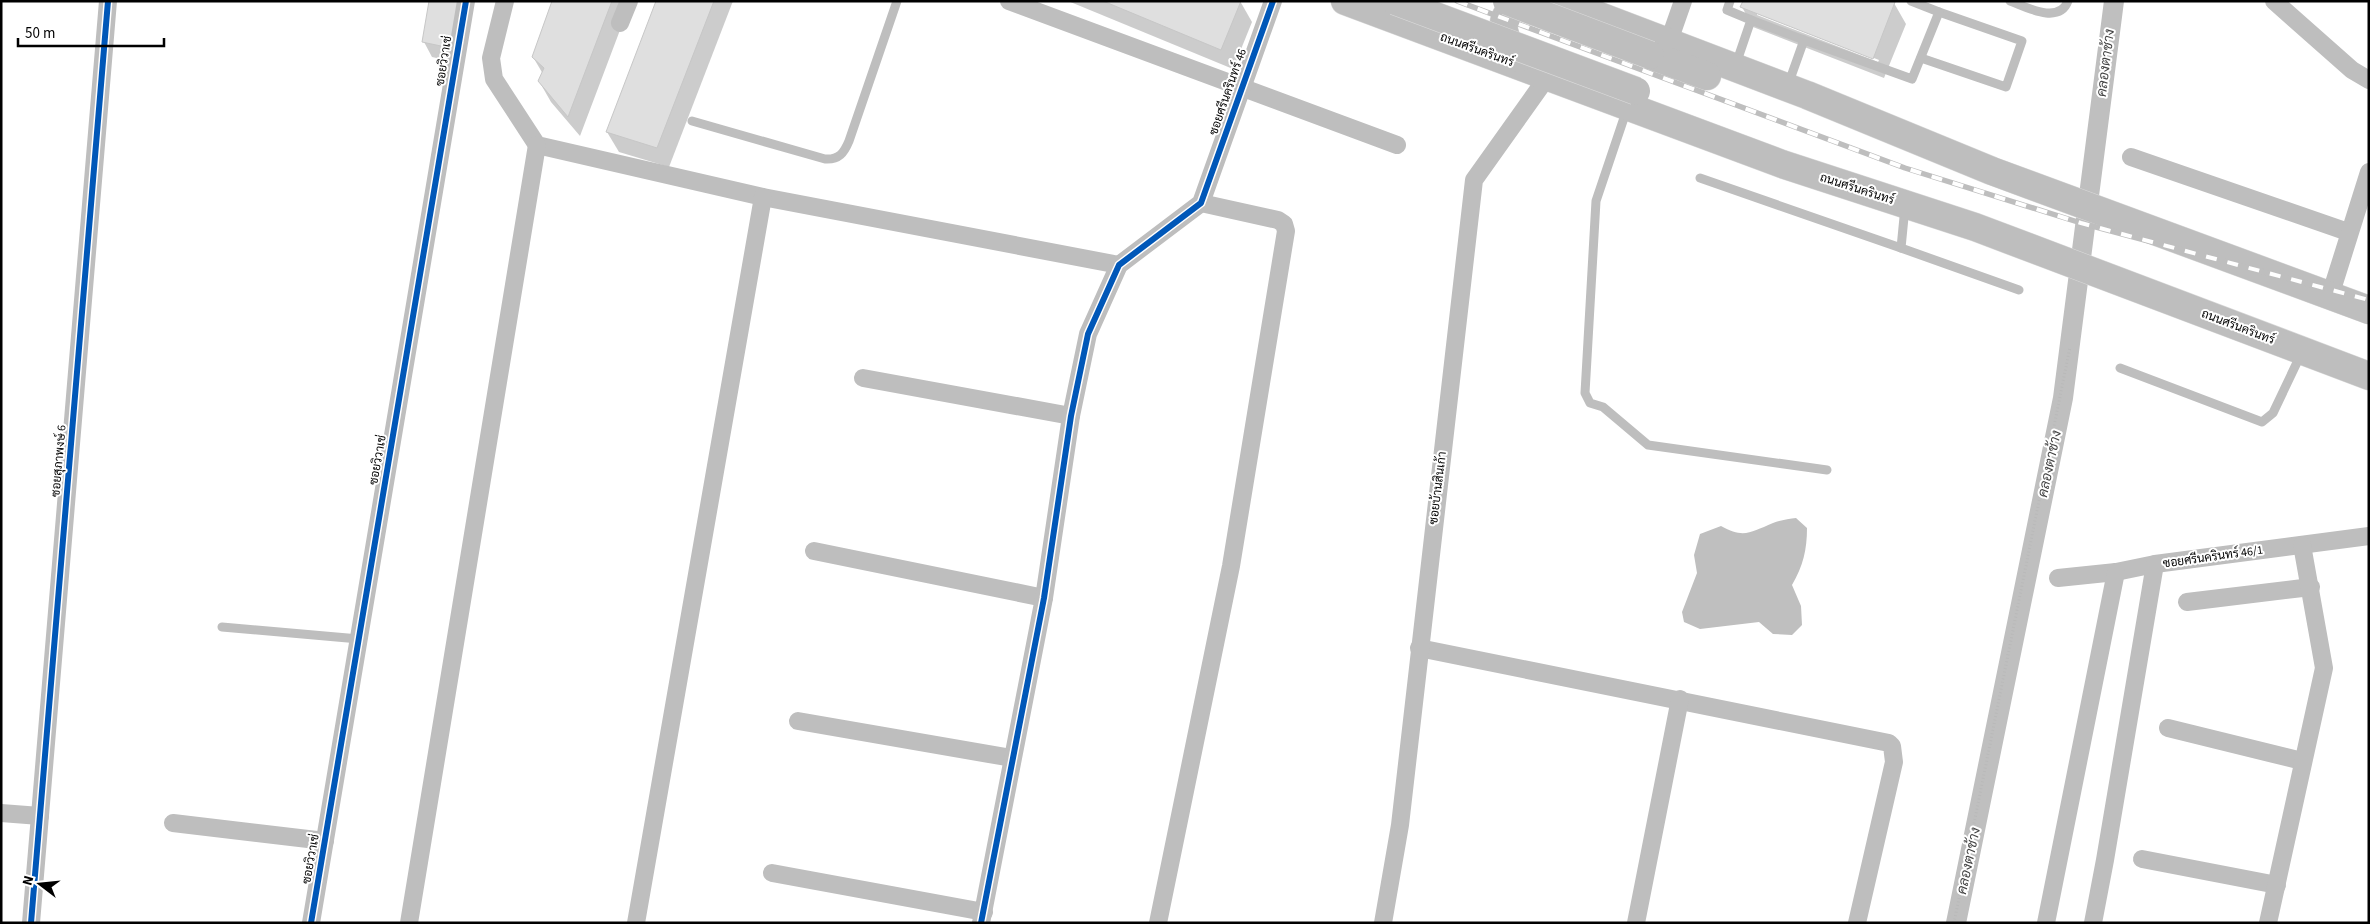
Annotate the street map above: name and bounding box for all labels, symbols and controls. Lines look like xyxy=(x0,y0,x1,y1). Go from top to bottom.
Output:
scale bar xyxy=(18,15,164,47)
text: 50 m xyxy=(25,23,55,44)
water label: คลองตาช้าง xyxy=(2092,28,2120,98)
street label: ถนนศรีนครินทร์ xyxy=(1438,29,1516,71)
street label: ซอยวิวาเช่ xyxy=(432,35,456,87)
street label: ซอยศรีนครินทร์ 46 xyxy=(1205,46,1251,138)
street label: ถนนศรีนครินทร์ xyxy=(1818,169,1897,209)
street label: ถนนศรีนครินทร์ xyxy=(2199,305,2277,349)
street label: ซอยสุภาพงษ์ 6 xyxy=(47,424,71,498)
water label: คลองตาช้าง xyxy=(2033,429,2067,499)
street label: ซอยวิวาเช่ xyxy=(365,434,391,486)
street label: ซอยบ้านสินเก้า xyxy=(1425,450,1451,526)
street label: ซอยศรีนครินทร์ 46/1 xyxy=(2162,542,2264,572)
water label: คลองตาช้าง xyxy=(1952,826,1986,896)
street label: ซอยวิวาเช่ xyxy=(298,833,324,885)
north arrow xyxy=(15,859,65,909)
text: N xyxy=(18,873,39,888)

